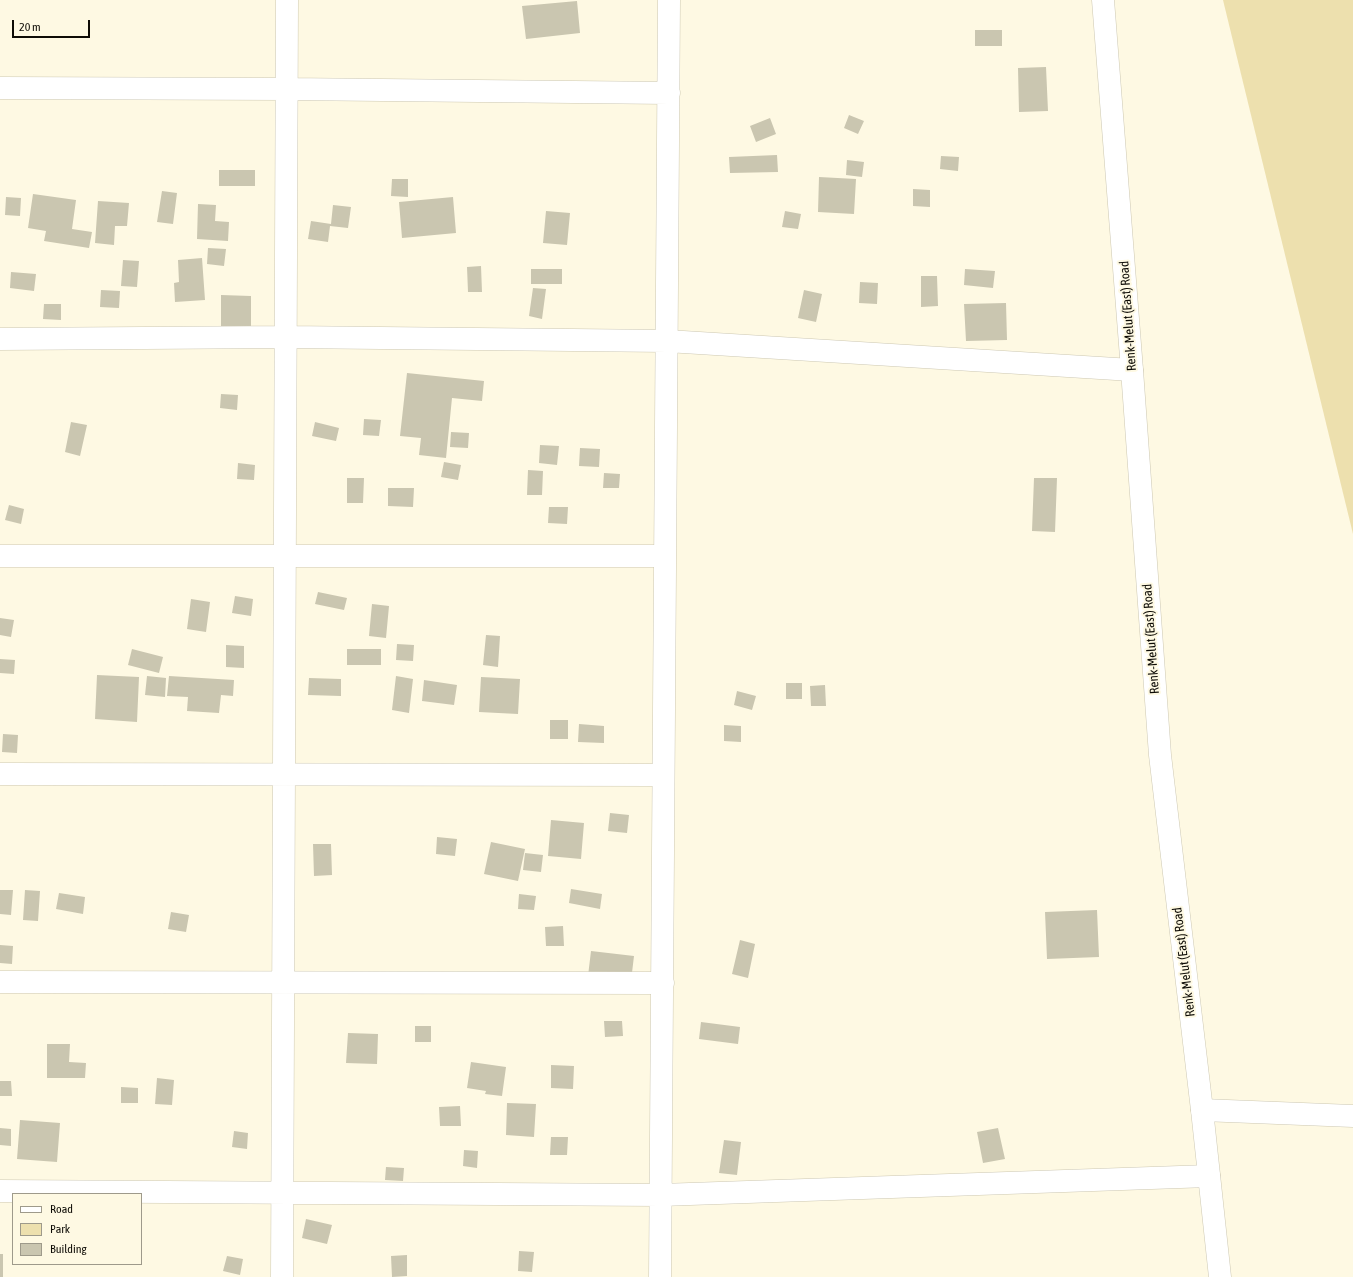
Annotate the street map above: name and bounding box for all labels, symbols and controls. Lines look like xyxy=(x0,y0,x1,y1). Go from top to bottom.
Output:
scale bar xyxy=(14,12,92,38)
text: 20 m xyxy=(19,20,41,34)
street label: Renk-Melut (East) Road xyxy=(1116,260,1140,372)
street label: Renk-Melut (East) Road xyxy=(1139,583,1163,695)
street label: Renk-Melut (East) Road xyxy=(1170,906,1198,1018)
legend xyxy=(12,1193,142,1265)
text: Road xyxy=(50,1202,73,1216)
text: Park xyxy=(50,1222,70,1236)
text: Building xyxy=(50,1242,87,1256)

